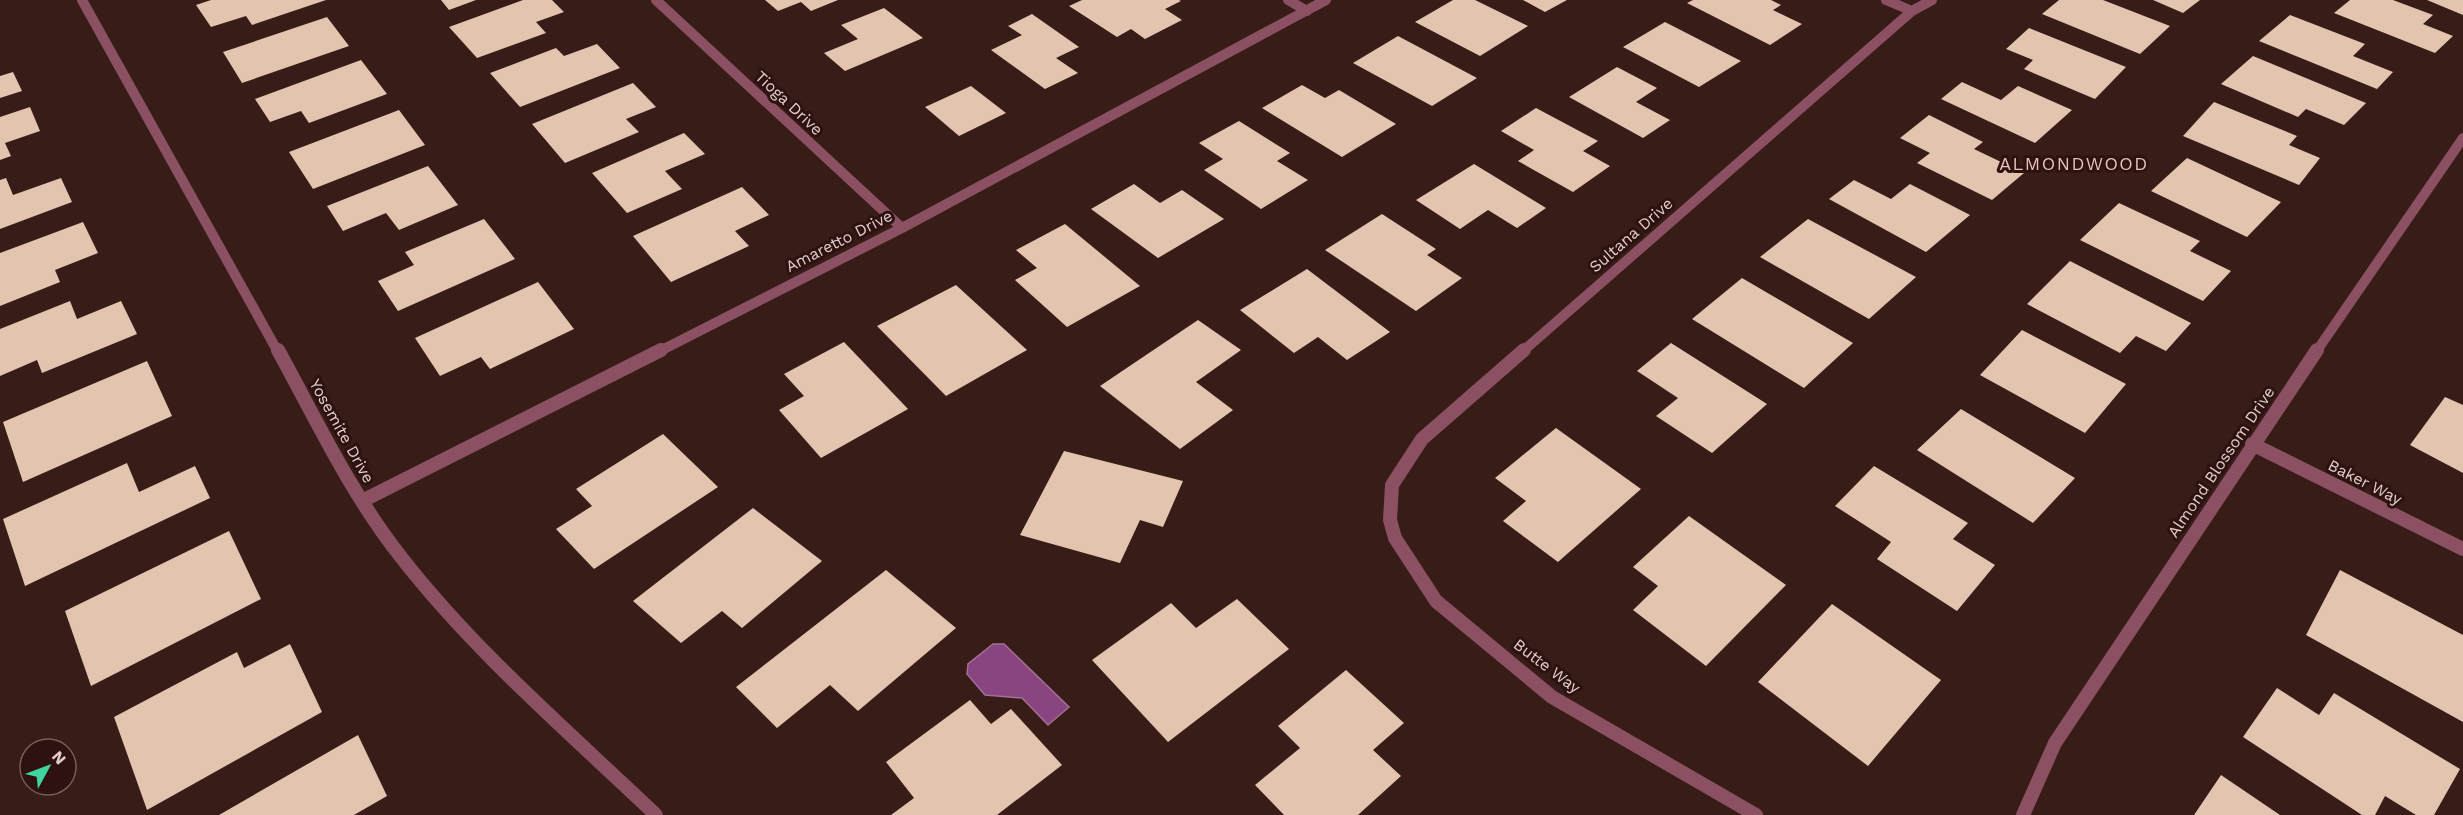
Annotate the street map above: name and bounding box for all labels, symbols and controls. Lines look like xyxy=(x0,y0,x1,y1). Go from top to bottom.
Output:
street label: Tioga Drive xyxy=(751,67,827,139)
district label: ALMONDWOOD xyxy=(1999,153,2149,174)
street label: Sultana Drive xyxy=(1585,194,1677,276)
street label: Amaretto Drive xyxy=(782,206,896,276)
street label: Yosemite Drive xyxy=(306,376,378,486)
street label: Almond Blossom Drive xyxy=(2163,383,2279,541)
street label: Baker Way xyxy=(2325,455,2406,509)
street label: Butte Way xyxy=(1510,635,1585,698)
north arrow xyxy=(18,737,78,797)
text: N xyxy=(48,747,70,768)

